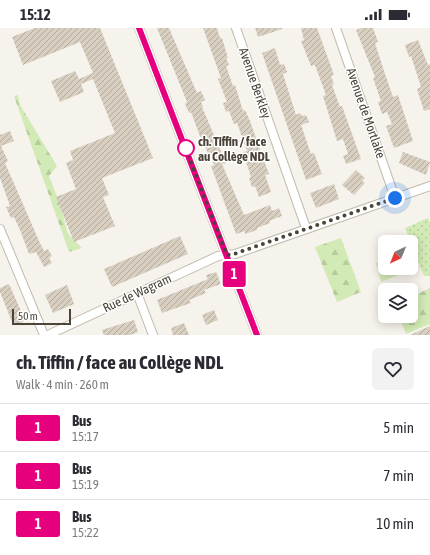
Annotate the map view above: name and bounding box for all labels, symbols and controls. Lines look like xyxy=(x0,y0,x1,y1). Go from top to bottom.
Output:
text: 15:12 xyxy=(20,6,51,23)
street label: Avenue Berkley xyxy=(236,46,274,121)
street label: Avenue de Mortlake xyxy=(343,66,389,160)
place label: ch. Tiffin / face au Collège NDL xyxy=(198,134,270,164)
marker: ch. Tiffin / face au Collège NDL xyxy=(177,139,195,157)
your location xyxy=(385,188,405,208)
north arrow xyxy=(378,235,418,275)
map controls xyxy=(378,235,418,323)
line badge: 1 xyxy=(221,261,247,287)
text: 1 xyxy=(231,266,237,282)
street label: Rue de Wagram xyxy=(100,271,174,315)
button: layers xyxy=(378,283,418,323)
scale bar xyxy=(12,307,71,326)
text: 50 m xyxy=(18,310,38,322)
button: heart xyxy=(372,348,414,390)
text: ch. Tiffin / face au Collège NDL xyxy=(16,351,223,373)
text: Walk · 4 min · 260 m xyxy=(16,377,109,392)
text: Bus xyxy=(72,412,92,429)
text: 5 min xyxy=(383,419,414,436)
text: 1 xyxy=(35,420,41,436)
text: 15:17 xyxy=(72,429,99,444)
text: Bus xyxy=(72,460,92,477)
text: 7 min xyxy=(383,467,414,484)
text: 1 xyxy=(35,468,41,484)
text: 15:19 xyxy=(72,477,99,492)
text: Bus xyxy=(72,508,92,525)
text: 10 min xyxy=(376,515,414,532)
text: 1 xyxy=(35,516,41,532)
text: 15:22 xyxy=(72,525,99,540)

